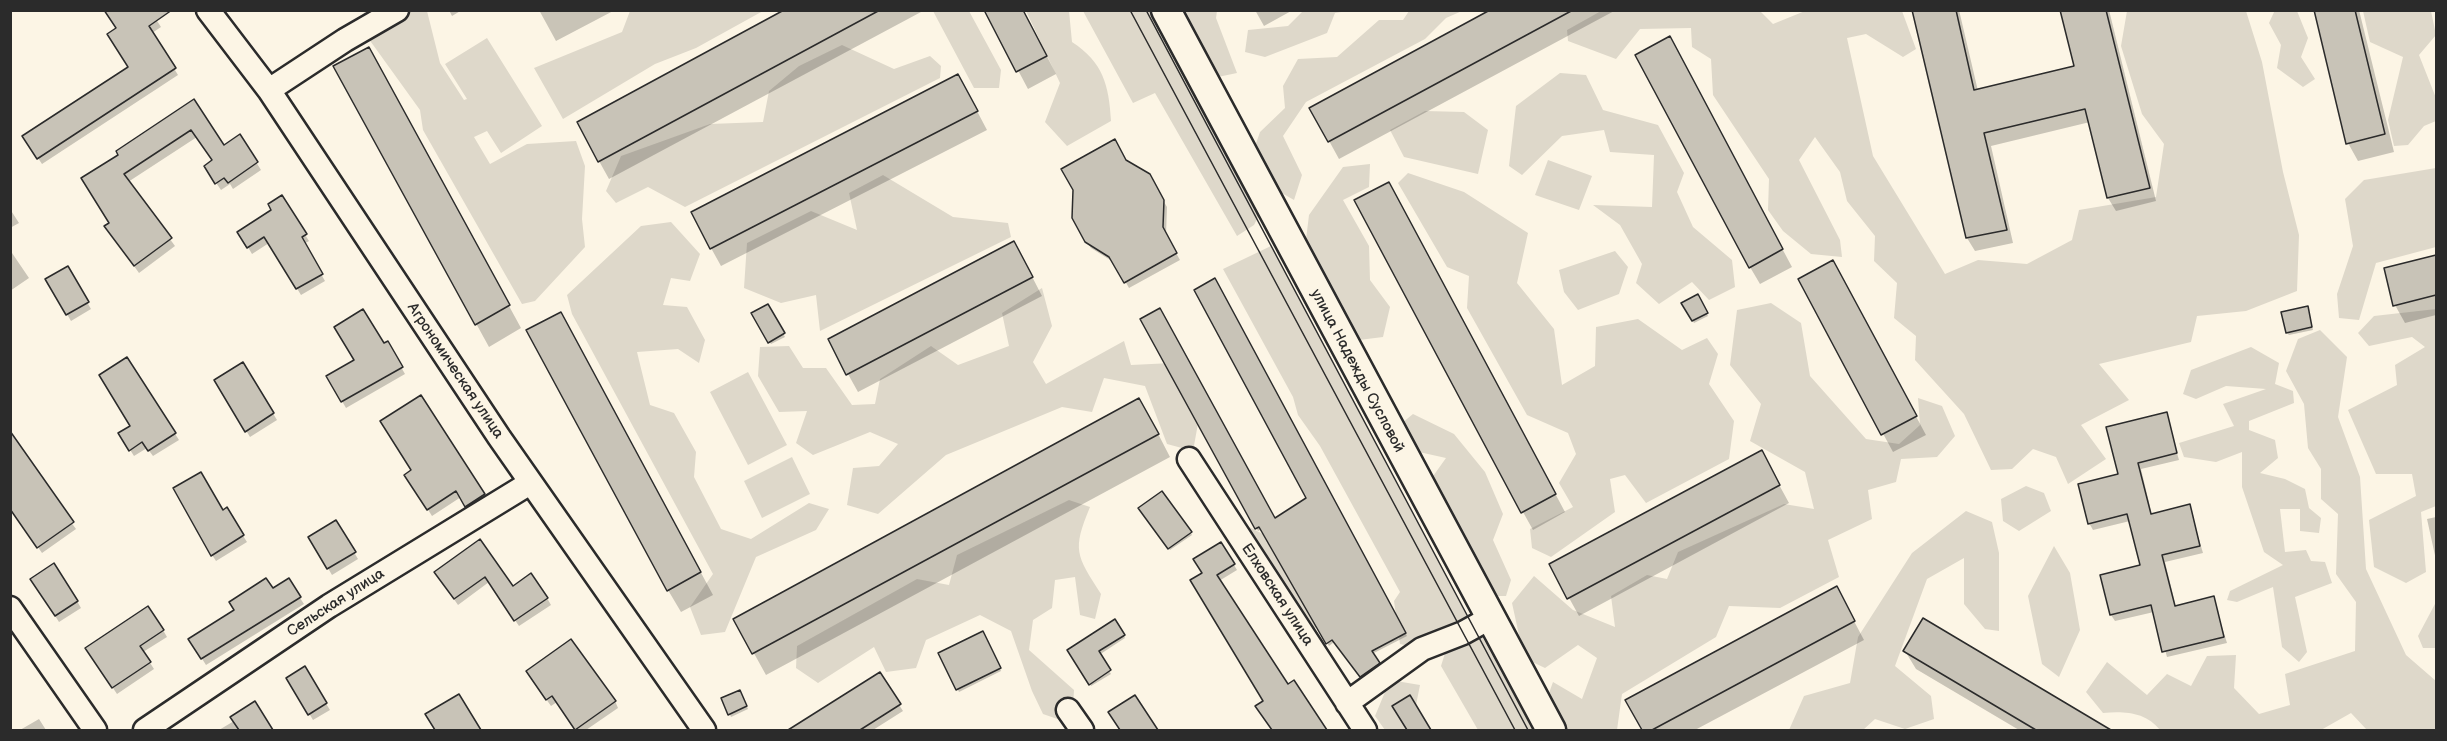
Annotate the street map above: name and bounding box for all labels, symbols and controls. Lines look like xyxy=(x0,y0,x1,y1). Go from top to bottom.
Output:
street label: улица Надежды Сусловой xyxy=(1306,286,1408,456)
street label: Агрономическая улица xyxy=(403,300,507,442)
street label: Елховская улица xyxy=(1237,540,1317,650)
street label: Сельская улица xyxy=(284,565,388,641)

